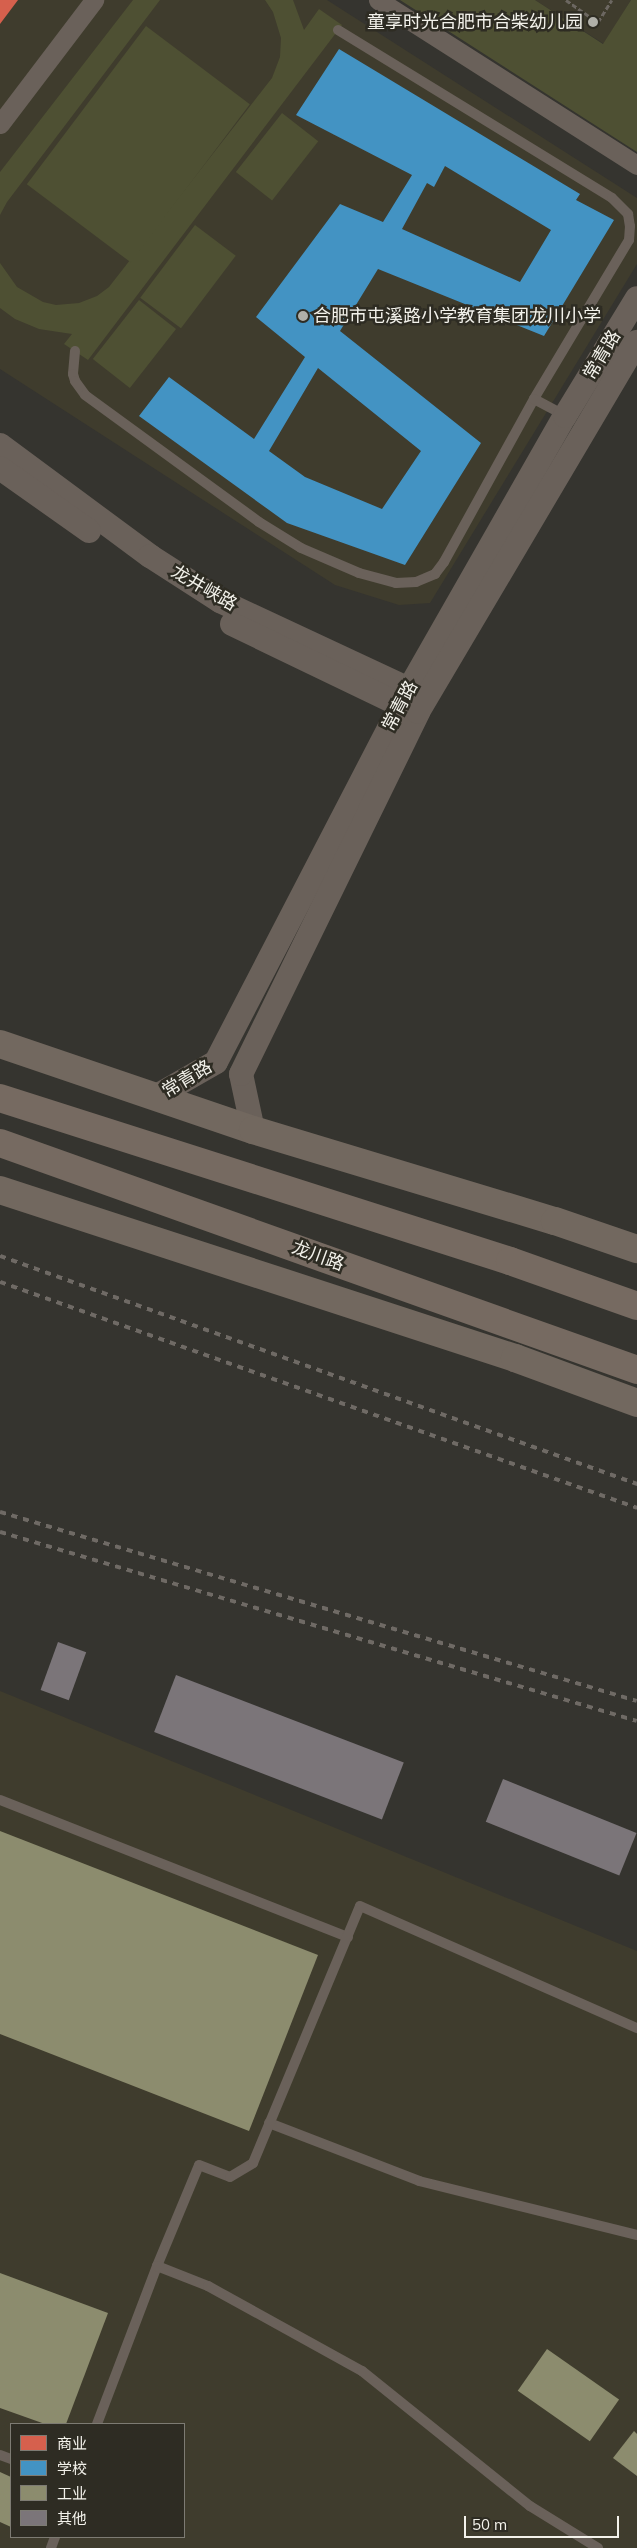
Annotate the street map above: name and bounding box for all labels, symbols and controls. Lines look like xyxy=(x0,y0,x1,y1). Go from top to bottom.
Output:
place label: 童享时光合肥市合柴幼儿园 xyxy=(367,11,583,33)
marker: 童享时光合肥市合柴幼儿园 xyxy=(587,16,599,28)
place label: 合肥市屯溪路小学教育集团龙川小学 xyxy=(313,305,601,327)
marker: 合肥市屯溪路小学教育集团龙川小学 xyxy=(297,310,309,322)
street label: 常青路 xyxy=(579,326,625,384)
street label: 龙井峡路 xyxy=(167,561,241,615)
street label: 常青路 xyxy=(378,677,422,735)
street label: 常青路 xyxy=(158,1056,216,1102)
street label: 龙川路 xyxy=(289,1237,347,1275)
legend xyxy=(10,2423,185,2538)
text: 商业 xyxy=(57,2434,87,2453)
text: 学校 xyxy=(57,2459,87,2478)
text: 工业 xyxy=(57,2484,87,2503)
scale bar xyxy=(467,2506,622,2538)
text: 其他 xyxy=(57,2509,87,2528)
text: 50 m xyxy=(472,2515,507,2534)

